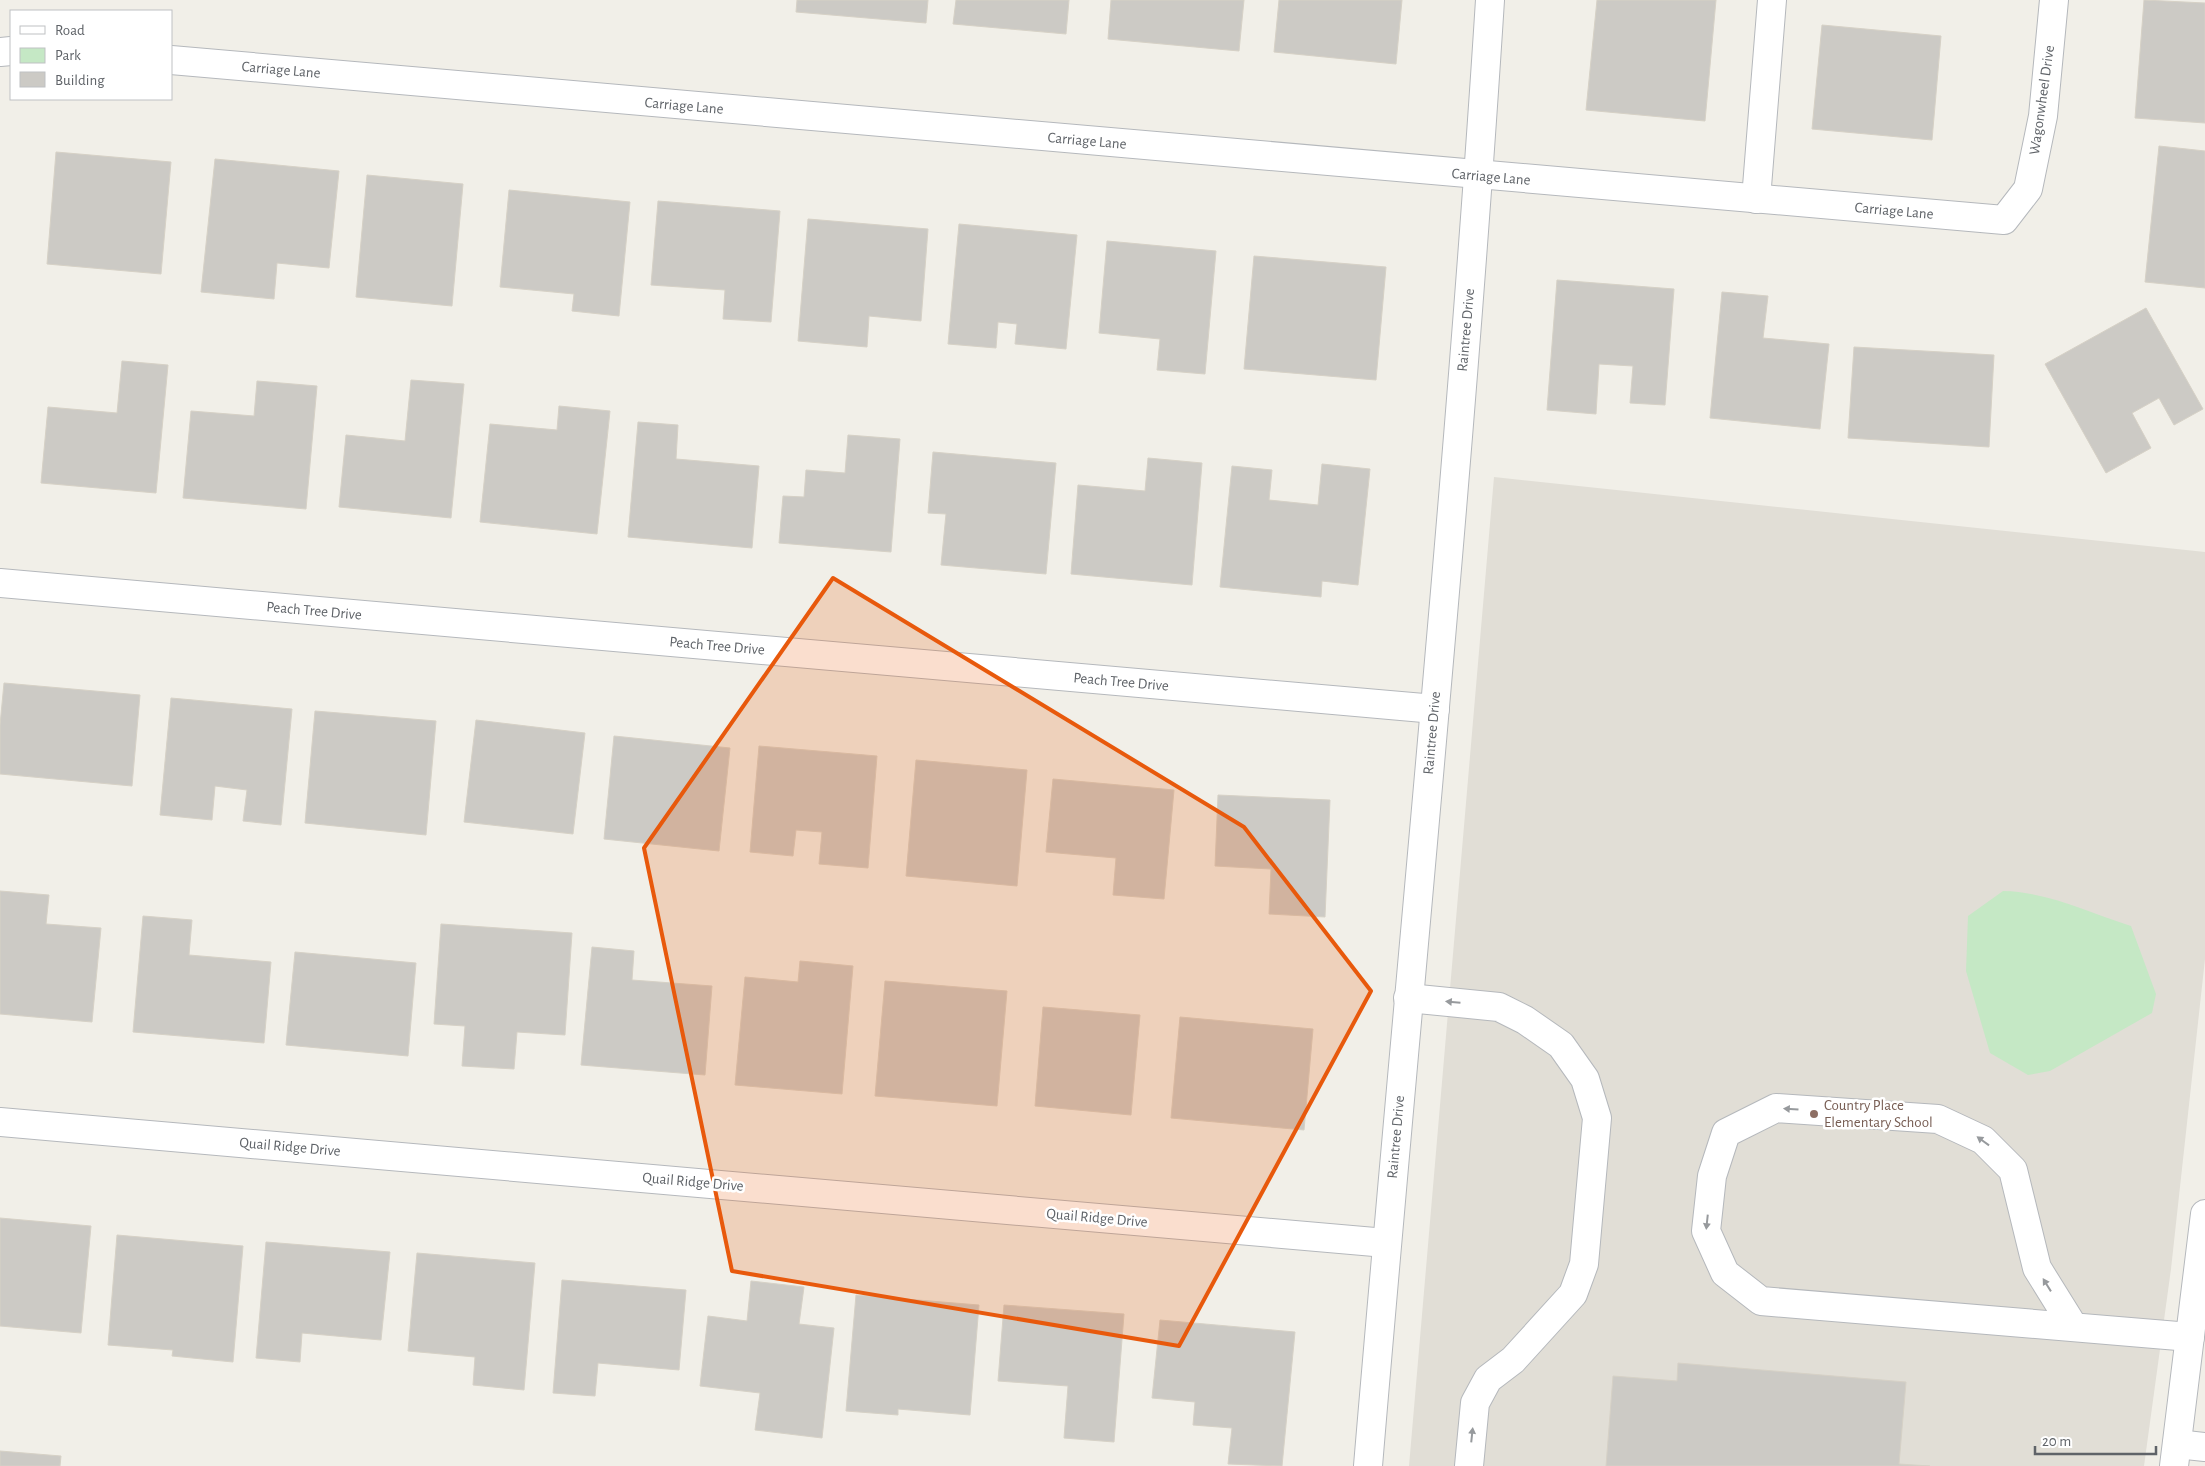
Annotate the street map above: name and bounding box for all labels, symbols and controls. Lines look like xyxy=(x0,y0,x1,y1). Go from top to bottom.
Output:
legend xyxy=(10,10,172,100)
text: Road xyxy=(55,23,85,38)
street label: Wagonwheel Drive xyxy=(2027,44,2057,156)
text: Park xyxy=(55,48,81,63)
street label: Carriage Lane xyxy=(241,59,321,81)
text: Building xyxy=(55,73,105,88)
street label: Carriage Lane xyxy=(644,95,724,117)
street label: Carriage Lane xyxy=(1047,130,1127,152)
street label: Carriage Lane xyxy=(1451,166,1531,188)
street label: Carriage Lane xyxy=(1854,200,1934,222)
street label: Raintree Drive xyxy=(1455,288,1477,372)
street label: Peach Tree Drive xyxy=(266,599,362,623)
street label: Peach Tree Drive xyxy=(669,634,765,658)
street label: Peach Tree Drive xyxy=(1073,670,1169,694)
street label: Raintree Drive xyxy=(1421,691,1443,775)
one-way arrow xyxy=(1445,998,1461,1006)
street label: Raintree Drive xyxy=(1385,1095,1407,1179)
place label: Country Place Elementary School xyxy=(1824,1098,1933,1130)
one-way arrow xyxy=(1783,1105,1799,1113)
marker: Country Place Elementary School xyxy=(1808,1108,1820,1120)
street label: Quail Ridge Drive xyxy=(239,1135,341,1159)
one-way arrow xyxy=(1976,1136,1990,1146)
street label: Quail Ridge Drive xyxy=(642,1170,744,1194)
street label: Quail Ridge Drive xyxy=(1046,1206,1148,1230)
one-way arrow xyxy=(1703,1214,1711,1230)
one-way arrow xyxy=(2043,1278,2052,1291)
scale bar xyxy=(2035,1424,2156,1456)
one-way arrow xyxy=(1468,1426,1476,1442)
text: 20 m xyxy=(2042,1434,2071,1449)

